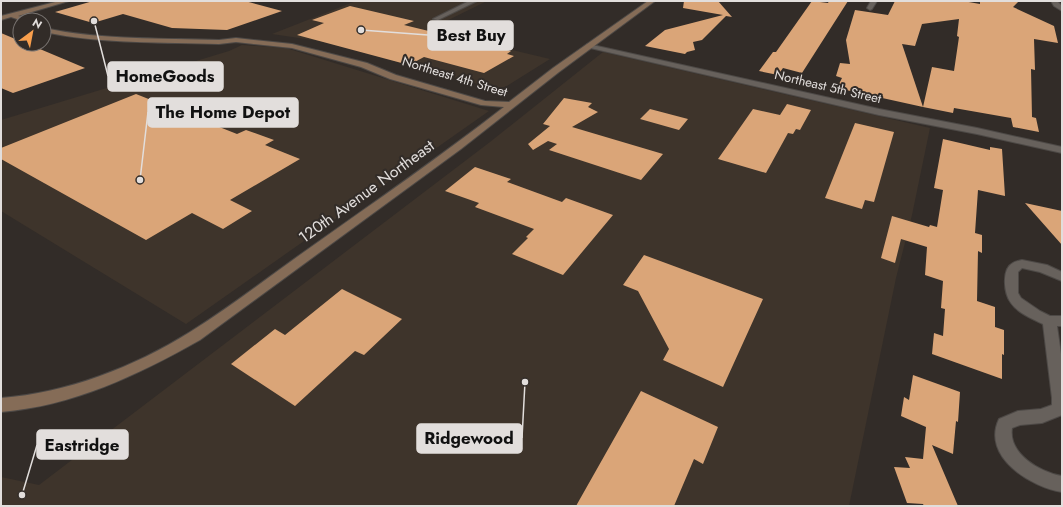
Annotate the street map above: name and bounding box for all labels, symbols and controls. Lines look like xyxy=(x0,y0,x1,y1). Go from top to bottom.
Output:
north arrow xyxy=(12,12,52,52)
text: N xyxy=(29,14,45,33)
callout: Best Buy xyxy=(428,21,513,50)
text: Best Buy xyxy=(436,23,507,47)
street label: Northeast 4th Street xyxy=(400,51,511,102)
callout: HomeGoods xyxy=(108,62,223,91)
text: HomeGoods xyxy=(115,64,215,88)
street label: Northeast 5th Street xyxy=(773,65,884,108)
callout: The Home Depot xyxy=(148,98,298,127)
text: The Home Depot xyxy=(156,100,291,124)
street label: 120th Avenue Northeast xyxy=(294,134,439,249)
callout: Ridgewood xyxy=(417,424,522,453)
text: Ridgewood xyxy=(424,426,514,450)
callout: Eastridge xyxy=(37,430,128,459)
text: Eastridge xyxy=(45,433,120,457)

